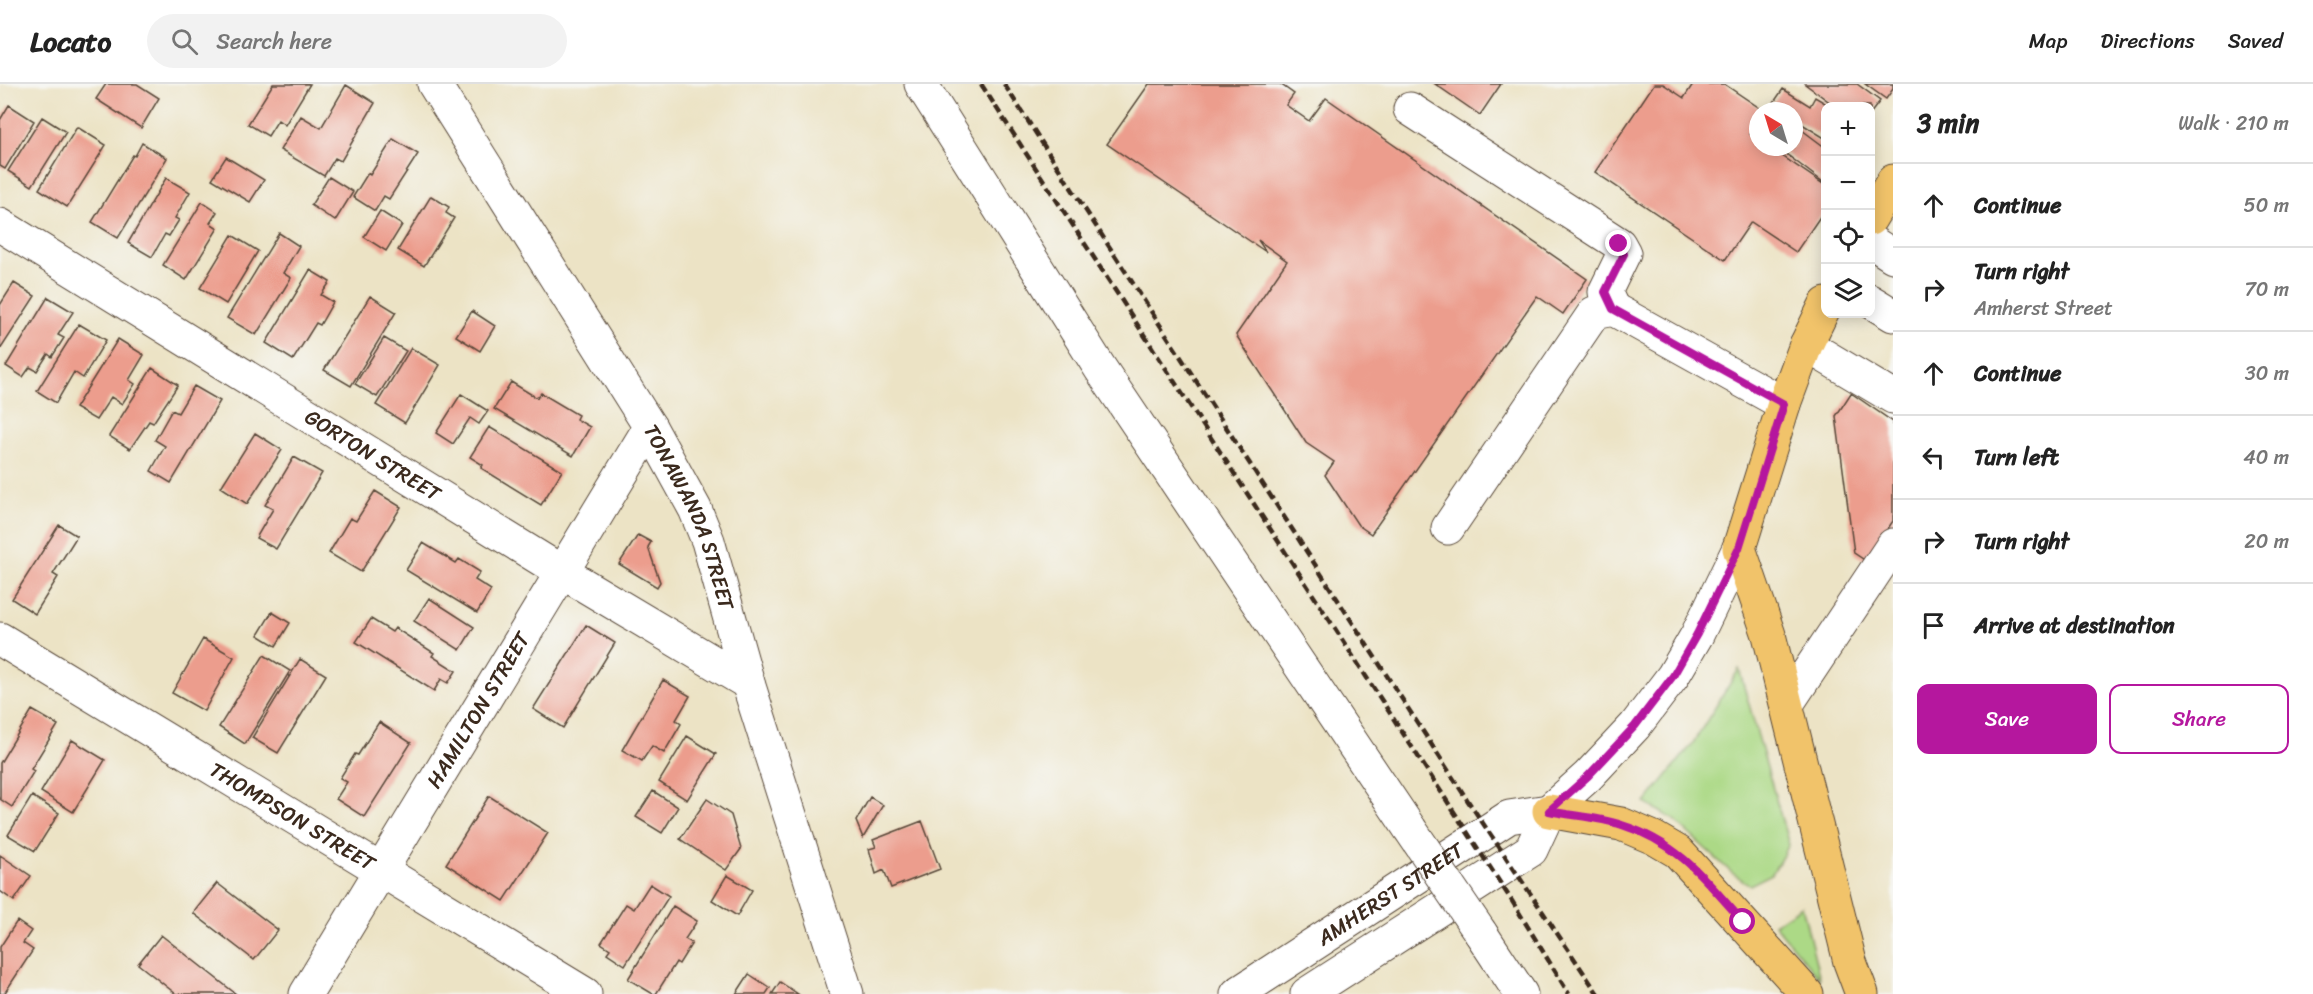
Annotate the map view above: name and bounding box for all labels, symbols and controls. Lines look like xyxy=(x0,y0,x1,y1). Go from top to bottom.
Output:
search box xyxy=(147,14,567,68)
text: Locato xyxy=(30,17,111,66)
text: Search here xyxy=(216,22,332,61)
text: Map xyxy=(2029,22,2067,60)
text: Directions xyxy=(2100,22,2195,60)
text: Saved xyxy=(2228,22,2283,60)
icon: search xyxy=(168,25,201,58)
text: 3 min xyxy=(1917,100,1979,146)
north arrow xyxy=(1749,102,1803,156)
map controls xyxy=(1821,102,1875,318)
button: + xyxy=(1821,102,1875,156)
text: Walk · 210 m xyxy=(2178,106,2289,141)
button: − xyxy=(1821,156,1875,210)
text: Continue xyxy=(1974,186,2062,225)
text: 50 m xyxy=(2244,188,2289,223)
icon: ahead xyxy=(1917,189,1950,222)
button: locate xyxy=(1821,210,1875,264)
route end xyxy=(1605,230,1631,256)
text: Turn right xyxy=(1974,252,2069,291)
button: layers xyxy=(1821,264,1875,318)
text: 70 m xyxy=(2244,272,2289,307)
icon: right xyxy=(1917,273,1950,306)
text: Amherst Street xyxy=(1974,291,2113,326)
text: Continue xyxy=(1974,354,2062,393)
text: 30 m xyxy=(2245,356,2289,391)
icon: ahead xyxy=(1917,357,1950,390)
street label: GORTON STREET xyxy=(297,398,450,513)
street label: TONAWANDA STREET xyxy=(633,417,746,616)
text: Turn left xyxy=(1974,438,2059,477)
text: 40 m xyxy=(2243,440,2289,475)
icon: left xyxy=(1917,441,1950,474)
text: Turn right xyxy=(1974,522,2069,561)
text: 20 m xyxy=(2244,524,2289,559)
icon: right xyxy=(1917,525,1950,558)
text: Arrive at destination xyxy=(1974,606,2175,645)
icon: arrive xyxy=(1917,609,1950,642)
street label: HAMILTON STREET xyxy=(416,623,541,796)
button: Save xyxy=(1917,684,2097,754)
button: Share xyxy=(2109,684,2289,754)
street label: THOMPSON STREET xyxy=(202,751,384,882)
street label: AMHERST STREET xyxy=(1308,831,1473,957)
route start xyxy=(1729,908,1755,934)

